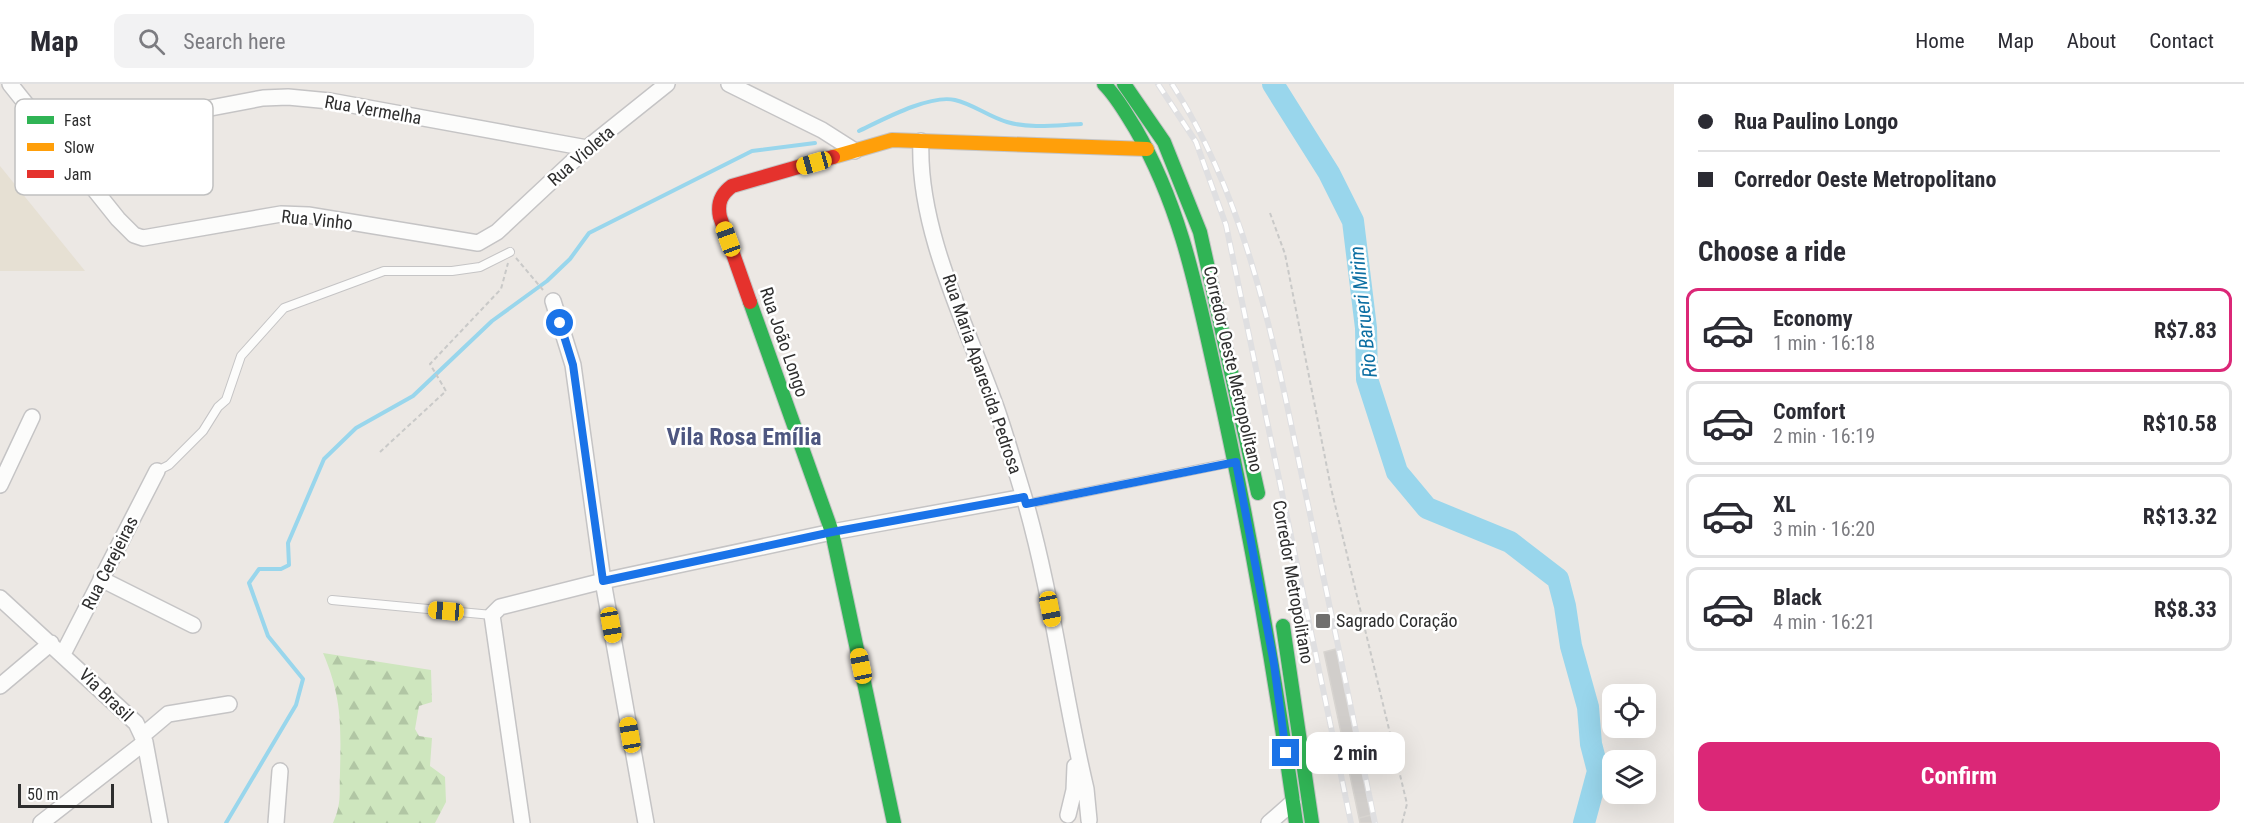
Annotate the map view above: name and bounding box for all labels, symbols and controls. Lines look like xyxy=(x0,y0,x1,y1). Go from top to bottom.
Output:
search box xyxy=(114,14,534,68)
text: Map xyxy=(30,25,78,58)
icon: search xyxy=(135,25,168,58)
text: Search here xyxy=(183,29,286,54)
text: Home xyxy=(1915,29,1965,53)
text: Map xyxy=(1998,29,2034,53)
text: About xyxy=(2067,29,2116,53)
text: Contact xyxy=(2149,29,2214,53)
street label: Rua Vermelha xyxy=(323,91,423,128)
legend xyxy=(15,99,213,195)
text: Rua Paulino Longo xyxy=(1734,109,1898,134)
text: Fast xyxy=(64,111,91,130)
street label: Rua Violeta xyxy=(543,121,618,190)
text: Slow xyxy=(64,138,94,157)
car xyxy=(794,149,834,177)
text: Jam xyxy=(64,165,91,184)
text: Corredor Oeste Metropolitano xyxy=(1734,167,1996,192)
street label: Rua Vinho xyxy=(280,205,354,234)
car xyxy=(713,219,743,259)
text: Choose a ride xyxy=(1698,236,1846,268)
water label: Rio Barueri Mirim xyxy=(1344,245,1382,379)
street label: Corredor Oeste Metropolitano xyxy=(1200,264,1267,474)
street label: Rua Maria Aparecida Pedrosa xyxy=(938,271,1027,476)
street label: Rua João Longo xyxy=(756,284,813,400)
icon: car xyxy=(1701,303,1755,357)
text: Economy xyxy=(1773,306,1853,331)
route start xyxy=(546,309,573,336)
text: R$7.83 xyxy=(2154,318,2217,343)
text: 1 min · 16:18 xyxy=(1773,331,1875,355)
icon: car xyxy=(1701,396,1755,450)
text: Comfort xyxy=(1773,399,1846,424)
text: R$10.58 xyxy=(2143,411,2217,436)
district label: Vila Rosa Emília xyxy=(666,423,822,451)
text: 2 min · 16:19 xyxy=(1773,424,1875,448)
icon: car xyxy=(1701,489,1755,543)
text: XL xyxy=(1773,492,1796,517)
street label: Corredor Metropolitano xyxy=(1269,499,1318,665)
text: R$13.32 xyxy=(2143,504,2217,529)
street label: Rua Cerejeiras xyxy=(77,513,142,613)
text: 3 min · 16:20 xyxy=(1773,517,1875,541)
icon: car xyxy=(1701,582,1755,636)
text: Black xyxy=(1773,585,1822,610)
car xyxy=(1038,590,1062,628)
text: R$8.33 xyxy=(2154,597,2217,622)
car xyxy=(427,600,465,622)
car xyxy=(599,606,623,644)
place label: Sagrado Coração xyxy=(1336,610,1458,631)
text: 4 min · 16:21 xyxy=(1773,610,1875,634)
marker: Sagrado Coração xyxy=(1314,612,1332,630)
car xyxy=(848,647,874,685)
street label: Via Brasil xyxy=(75,664,138,725)
map controls xyxy=(1602,684,1656,804)
button: locate xyxy=(1602,684,1656,738)
car xyxy=(618,716,642,754)
callout: 2 min xyxy=(1307,732,1406,774)
route end xyxy=(1272,739,1299,766)
text: 2 min xyxy=(1333,741,1378,765)
button: Confirm xyxy=(1698,742,2220,811)
button: layers xyxy=(1602,750,1656,804)
scale bar xyxy=(18,781,114,808)
text: 50 m xyxy=(27,785,59,804)

